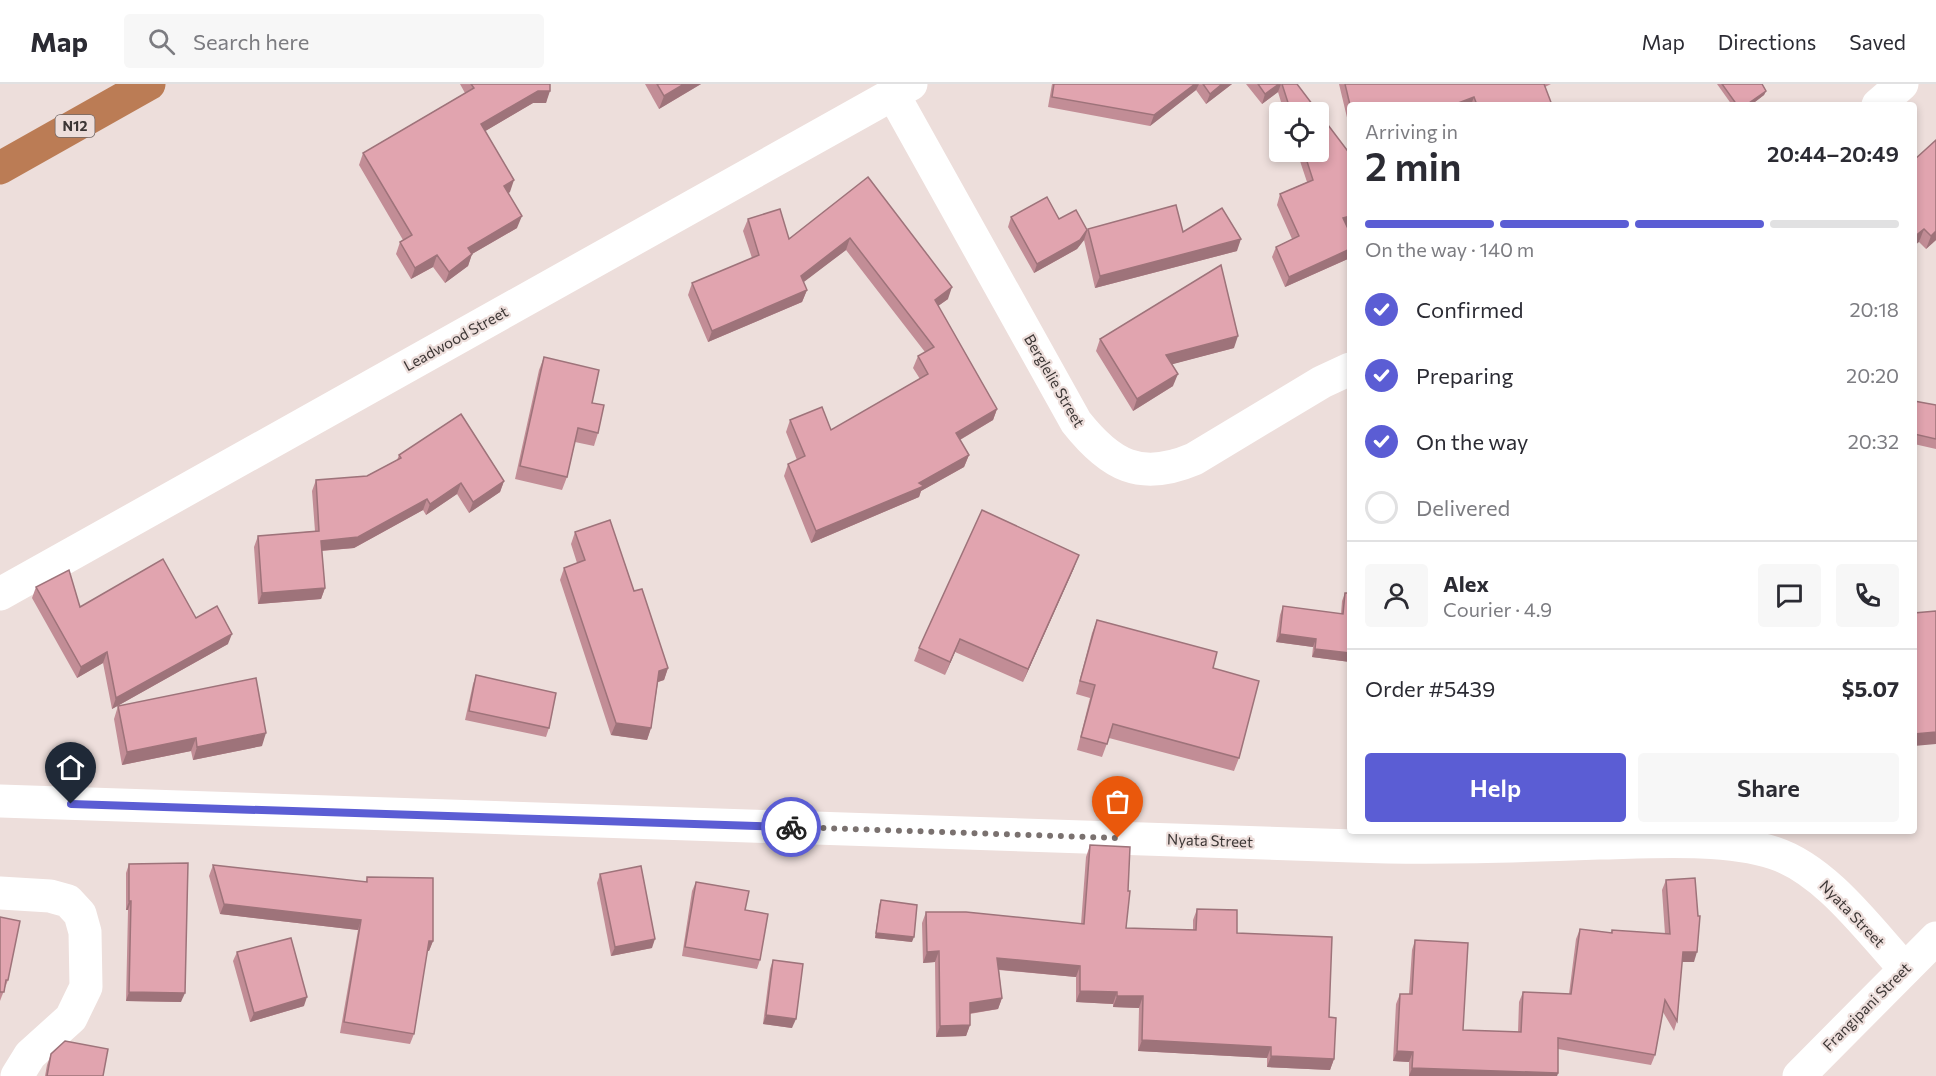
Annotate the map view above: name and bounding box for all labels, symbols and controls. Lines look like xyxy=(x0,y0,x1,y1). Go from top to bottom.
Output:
search box xyxy=(124,14,544,68)
text: Map xyxy=(30,24,88,58)
icon: search xyxy=(145,25,178,58)
text: Search here xyxy=(193,28,309,55)
text: Map xyxy=(1642,29,1685,54)
text: Directions xyxy=(1718,29,1816,54)
text: Saved xyxy=(1849,29,1906,54)
map controls xyxy=(1269,102,1329,162)
button: locate xyxy=(1269,102,1329,162)
road number: N12 xyxy=(56,115,94,137)
text: Arriving in xyxy=(1365,119,1458,143)
text: 20:44–20:49 xyxy=(1767,140,1899,167)
text: 2 min xyxy=(1365,141,1462,189)
text: On the way · 140 m xyxy=(1365,237,1534,261)
icon: check xyxy=(1365,293,1398,326)
text: Confirmed xyxy=(1416,296,1523,323)
text: 20:18 xyxy=(1850,297,1899,321)
street label: Leadwood Street xyxy=(400,302,511,374)
street label: Berglelie Street xyxy=(1021,331,1089,430)
icon: check xyxy=(1365,359,1398,392)
text: Preparing xyxy=(1416,362,1513,389)
text: 20:20 xyxy=(1846,363,1899,387)
icon: check xyxy=(1365,425,1398,458)
text: On the way xyxy=(1416,428,1528,455)
text: 20:32 xyxy=(1848,429,1899,453)
text: Delivered xyxy=(1416,494,1510,521)
button: person xyxy=(1365,564,1428,627)
button: chat xyxy=(1758,564,1821,627)
button: phone xyxy=(1836,564,1899,627)
text: Alex xyxy=(1443,570,1489,597)
text: Courier · 4.9 xyxy=(1443,597,1552,621)
text: Order #5439 xyxy=(1365,675,1495,702)
text: $5.07 xyxy=(1842,675,1899,702)
pin xyxy=(45,742,96,804)
icon: home xyxy=(54,751,87,784)
button: Help xyxy=(1365,753,1626,822)
button: Share xyxy=(1638,753,1899,822)
pin xyxy=(1092,776,1143,838)
icon: bag xyxy=(1101,785,1134,818)
courier xyxy=(761,797,821,857)
icon: bike xyxy=(775,811,808,844)
street label: Nyata Street xyxy=(1167,830,1253,850)
street label: Nyata Street xyxy=(1816,876,1889,951)
street label: Frangipani Street xyxy=(1819,959,1914,1054)

